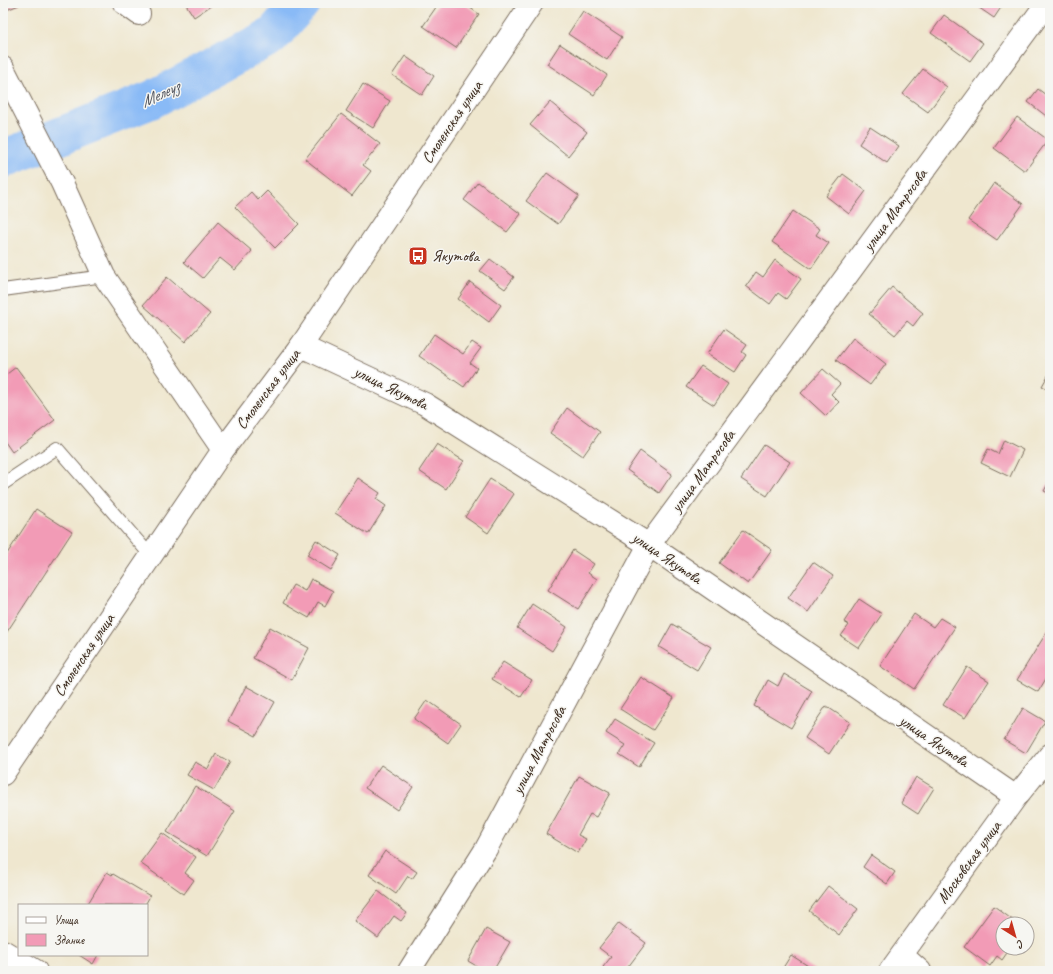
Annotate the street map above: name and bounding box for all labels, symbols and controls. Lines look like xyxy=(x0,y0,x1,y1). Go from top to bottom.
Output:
water label: Мелеуз xyxy=(137,75,185,112)
street label: Смоленская улица xyxy=(417,76,488,167)
street label: улица Матросова xyxy=(858,164,932,256)
bus stop icon: Якутова xyxy=(407,245,429,267)
place label: Якутова xyxy=(432,246,480,266)
street label: Смоленская улица xyxy=(231,344,305,433)
street label: улица Якутова xyxy=(350,361,432,415)
street label: улица Матросова xyxy=(666,425,740,517)
street label: улица Якутова xyxy=(628,527,707,589)
street label: Смоленская улица xyxy=(49,609,120,700)
street label: улица Матросова xyxy=(507,702,571,798)
street label: улица Якутова xyxy=(895,710,974,772)
street label: Московская улица xyxy=(932,816,1006,907)
legend xyxy=(18,904,148,956)
text: Улица xyxy=(54,912,79,928)
north arrow xyxy=(995,916,1035,956)
text: Здание xyxy=(54,932,85,948)
text: С xyxy=(1013,937,1027,952)

